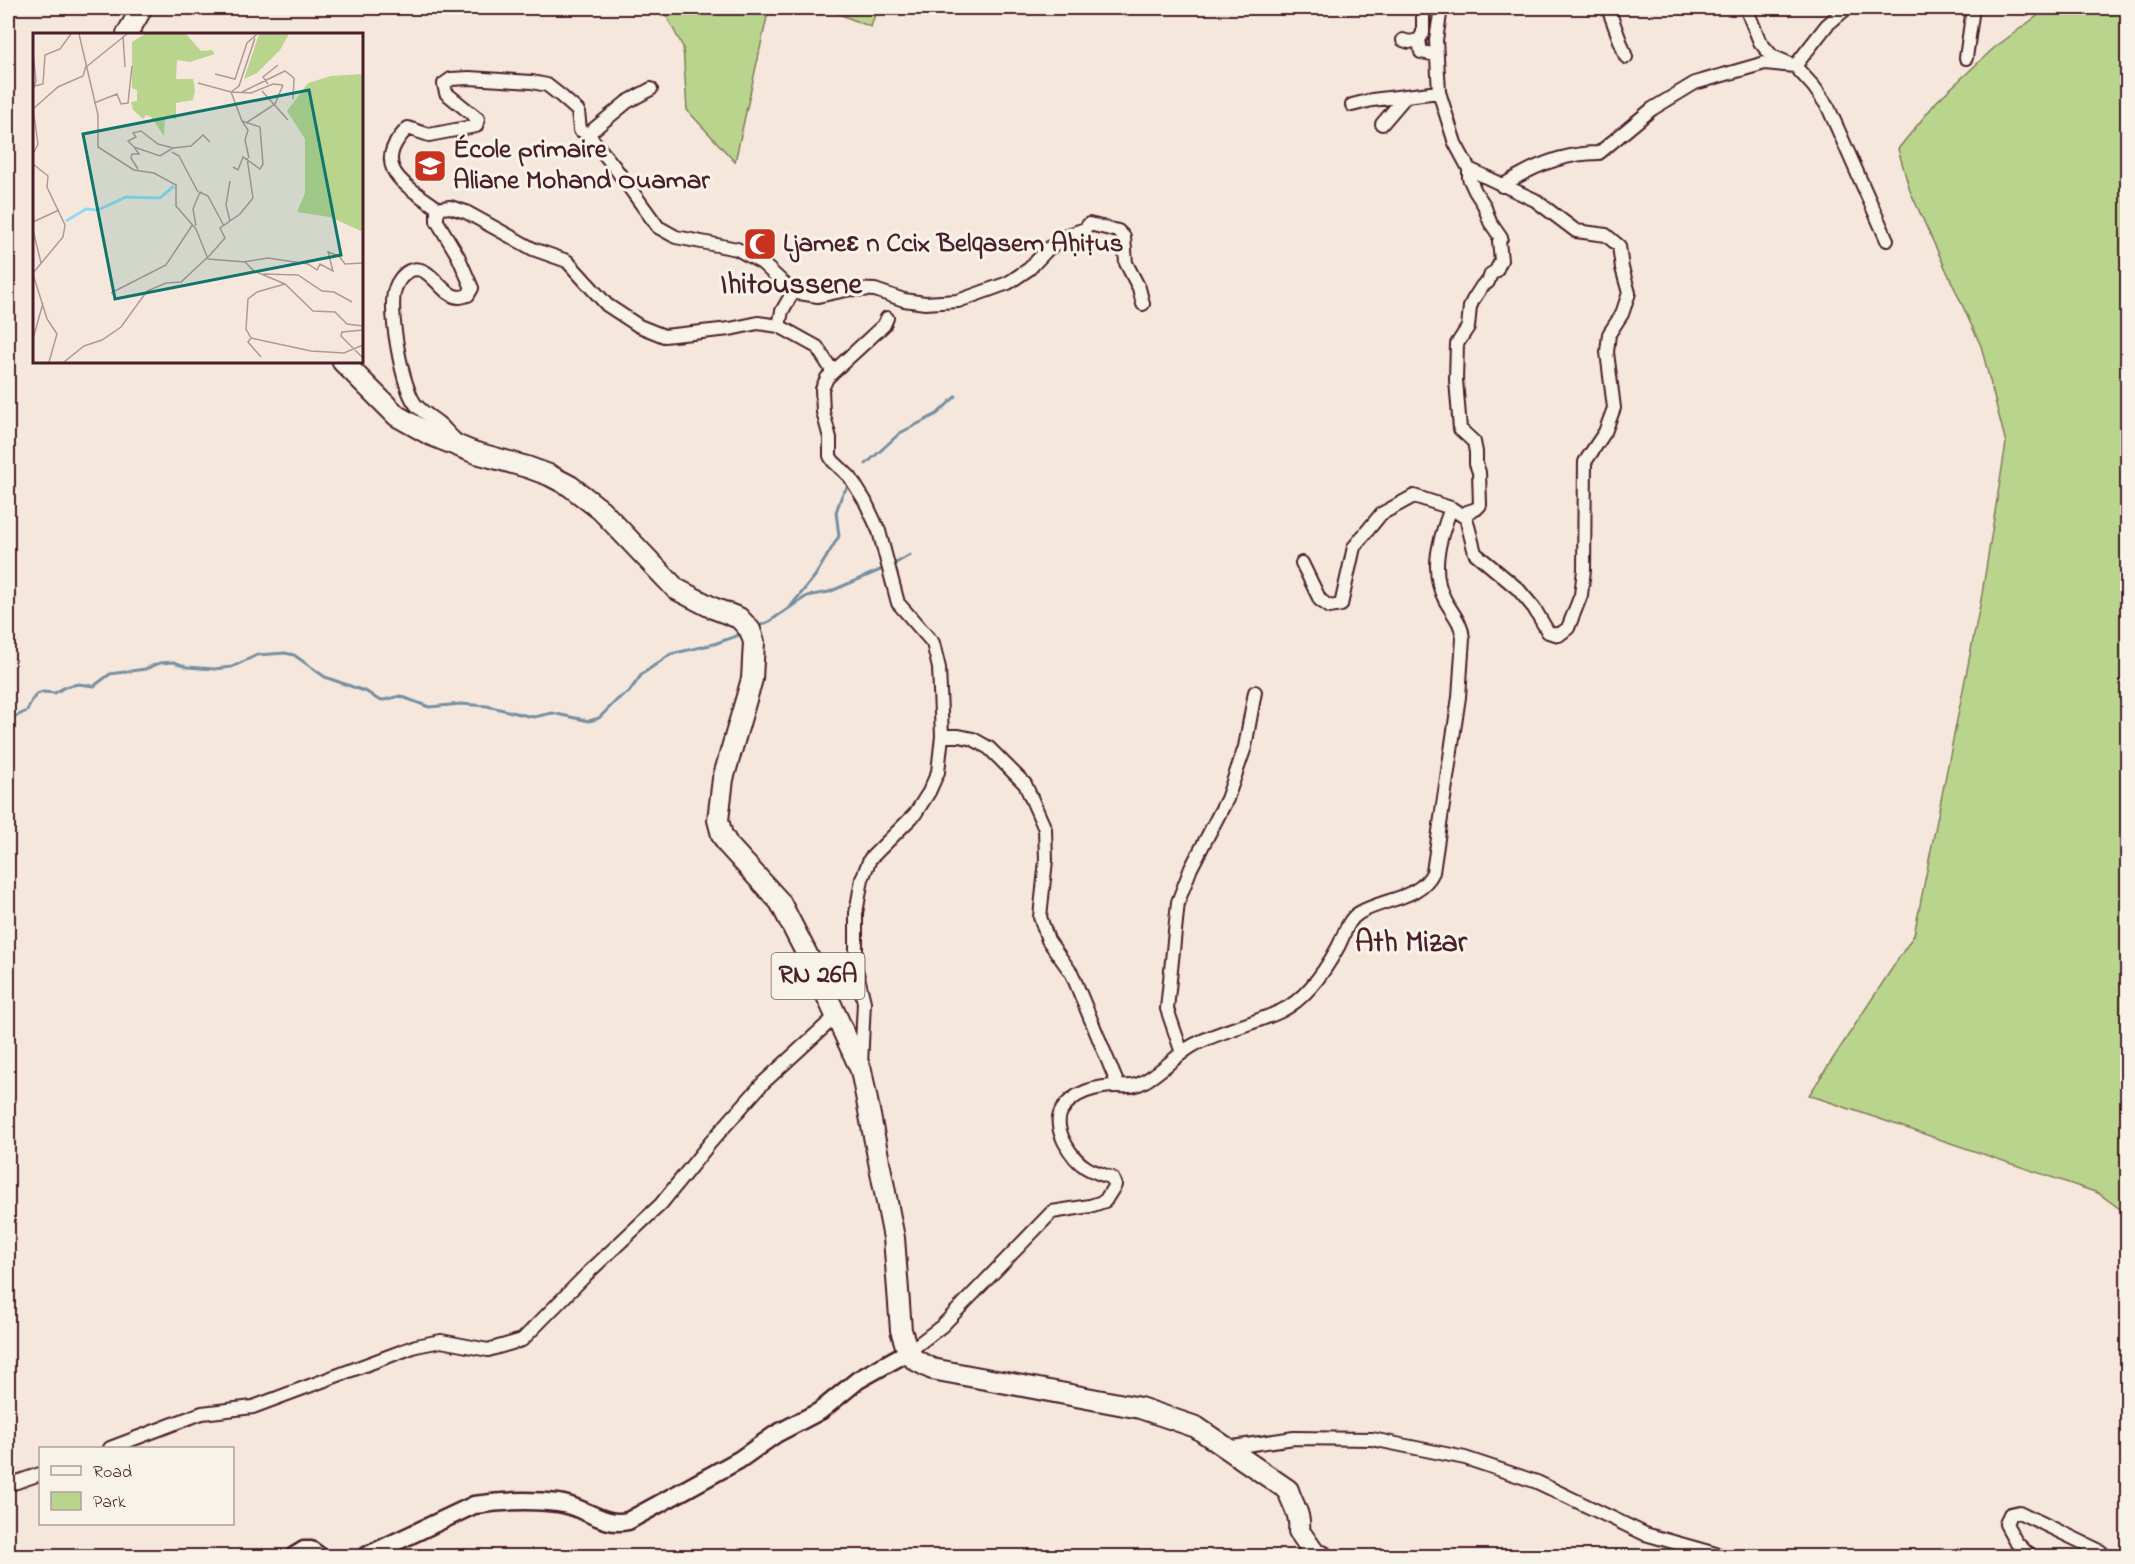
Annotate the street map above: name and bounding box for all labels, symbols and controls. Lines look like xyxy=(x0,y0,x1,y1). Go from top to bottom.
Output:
inset map xyxy=(33,33,363,363)
place label: École primaire Aliane Mohand Ouamar xyxy=(453,131,710,201)
school or university icon: École primaire Aliane Mohand Ouamar xyxy=(412,148,448,184)
place label: Ljameɛ n Ccix Belqasem Aḥiṭus xyxy=(783,225,1123,264)
mosque icon: Ljameɛ n Ccix Belqasem Aḥiṭus xyxy=(742,226,778,262)
district label: Ihitoussene xyxy=(720,264,863,308)
district label: Ath Mizar xyxy=(1355,922,1468,966)
road number: RN 26A xyxy=(772,953,864,999)
legend xyxy=(39,1447,234,1525)
text: Road xyxy=(93,1460,132,1486)
text: Park xyxy=(93,1490,126,1516)

